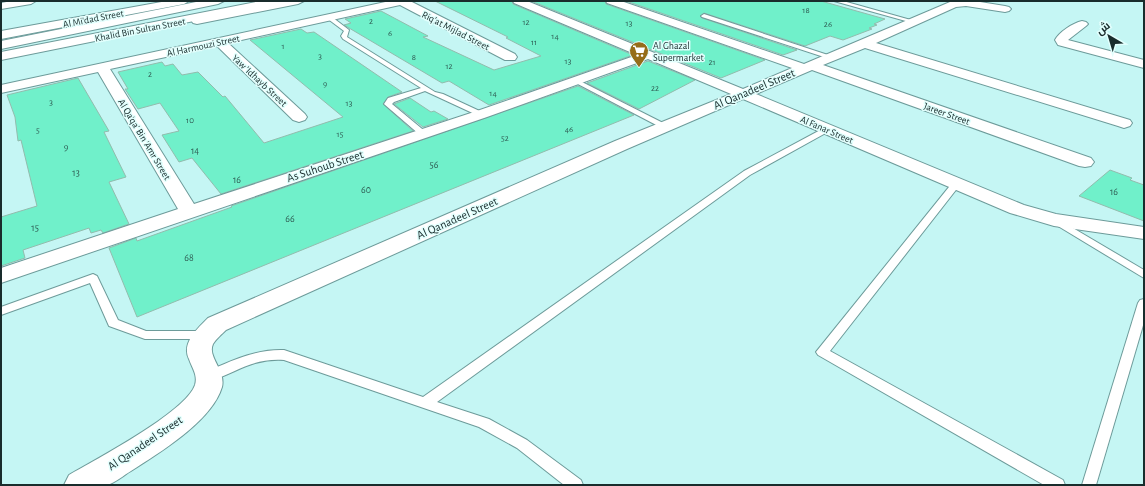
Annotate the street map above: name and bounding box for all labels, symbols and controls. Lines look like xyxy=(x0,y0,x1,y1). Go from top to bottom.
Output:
house number: 18 xyxy=(802,6,810,15)
street label: Al Mi'dad Street xyxy=(62,8,125,30)
street label: Riq'at Mijlad Street xyxy=(420,10,492,53)
street label: Khalid Bin Sultan Street xyxy=(94,16,187,44)
north arrow xyxy=(1089,16,1129,56)
house number: 2 xyxy=(369,17,373,26)
house number: 12 xyxy=(522,18,530,27)
house number: 13 xyxy=(626,19,633,28)
house number: 26 xyxy=(824,20,832,29)
text: ش xyxy=(1094,20,1113,38)
house number: 6 xyxy=(388,29,392,38)
house number: 14 xyxy=(551,32,559,41)
street label: Al Harmouzi Street xyxy=(166,33,241,59)
house number: 11 xyxy=(531,38,537,47)
supermarket icon: Al Ghazal Supermarket xyxy=(628,40,650,68)
place label: Al Ghazal Supermarket xyxy=(653,41,705,63)
house number: 1 xyxy=(281,42,285,51)
house number: 3 xyxy=(318,52,322,61)
street label: Yaw 'Idhayb Street xyxy=(230,53,289,109)
house number: 8 xyxy=(412,53,416,62)
house number: 13 xyxy=(565,57,572,66)
house number: 21 xyxy=(708,58,716,67)
house number: 12 xyxy=(445,62,453,71)
street label: Al Qanadeel Street xyxy=(712,66,797,112)
house number: 2 xyxy=(148,70,152,79)
house number: 9 xyxy=(323,80,327,89)
house number: 22 xyxy=(651,84,659,93)
house number: 14 xyxy=(489,89,497,98)
street label: Al Qa'qa' Bin 'Amr Street xyxy=(116,97,173,182)
house number: 3 xyxy=(49,98,53,107)
house number: 13 xyxy=(346,99,353,108)
street label: Jareer Street xyxy=(922,101,972,127)
street label: Al Fanar Street xyxy=(799,114,855,146)
house number: 10 xyxy=(186,116,194,125)
house number: 46 xyxy=(565,125,573,134)
house number: 5 xyxy=(36,126,40,135)
house number: 15 xyxy=(337,130,344,139)
house number: 52 xyxy=(501,134,509,143)
house number: 9 xyxy=(64,142,69,152)
house number: 14 xyxy=(191,146,199,156)
street label: As Suhoub Street xyxy=(285,148,365,184)
house number: 56 xyxy=(430,160,439,170)
house number: 13 xyxy=(72,168,80,178)
house number: 16 xyxy=(233,175,241,185)
house number: 60 xyxy=(361,185,371,195)
house number: 16 xyxy=(1110,187,1118,197)
street label: Al Qanadeel Street xyxy=(415,195,500,242)
house number: 66 xyxy=(285,214,295,224)
house number: 15 xyxy=(31,223,39,233)
house number: 68 xyxy=(184,253,194,263)
street label: Al Qanadeel Street xyxy=(106,414,185,473)

